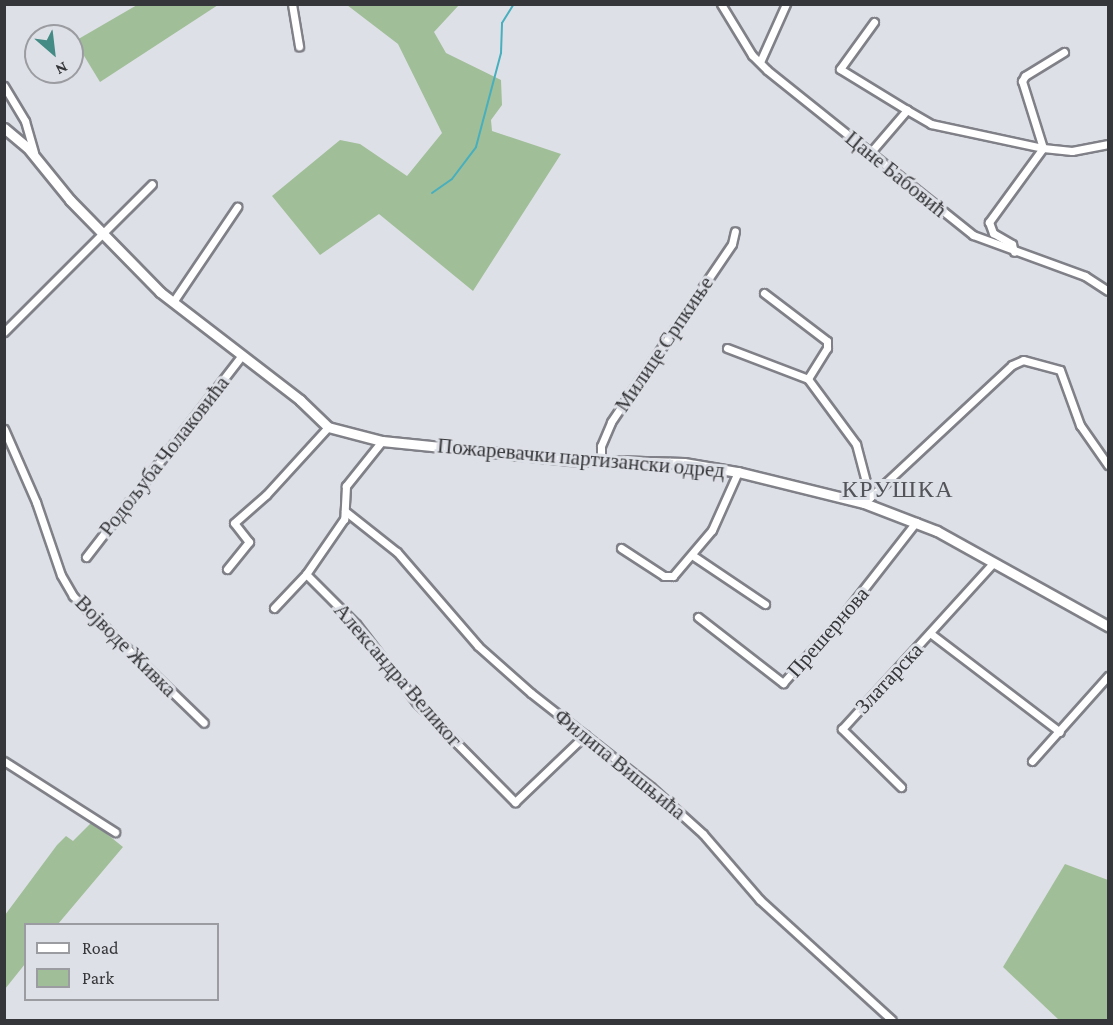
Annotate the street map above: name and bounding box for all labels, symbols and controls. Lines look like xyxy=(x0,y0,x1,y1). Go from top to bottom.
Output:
north arrow xyxy=(24,24,84,84)
text: N xyxy=(53,59,71,79)
street label: Цане Бабовић xyxy=(840,125,952,223)
street label: Милице Српкиње xyxy=(609,272,719,416)
street label: Родољуба Чолаковића xyxy=(94,371,234,541)
street label: Пожаревачки партизански одред xyxy=(436,433,726,483)
district label: КРУШКА xyxy=(842,475,954,503)
street label: Прешернова xyxy=(782,582,874,682)
street label: Војводе Живка xyxy=(70,590,182,702)
street label: Александра Великог xyxy=(329,598,467,752)
street label: Златарска xyxy=(850,637,928,719)
street label: Филипа Вишњића xyxy=(549,703,691,825)
legend xyxy=(24,923,219,1001)
text: Road xyxy=(82,938,119,958)
text: Park xyxy=(82,968,114,988)

